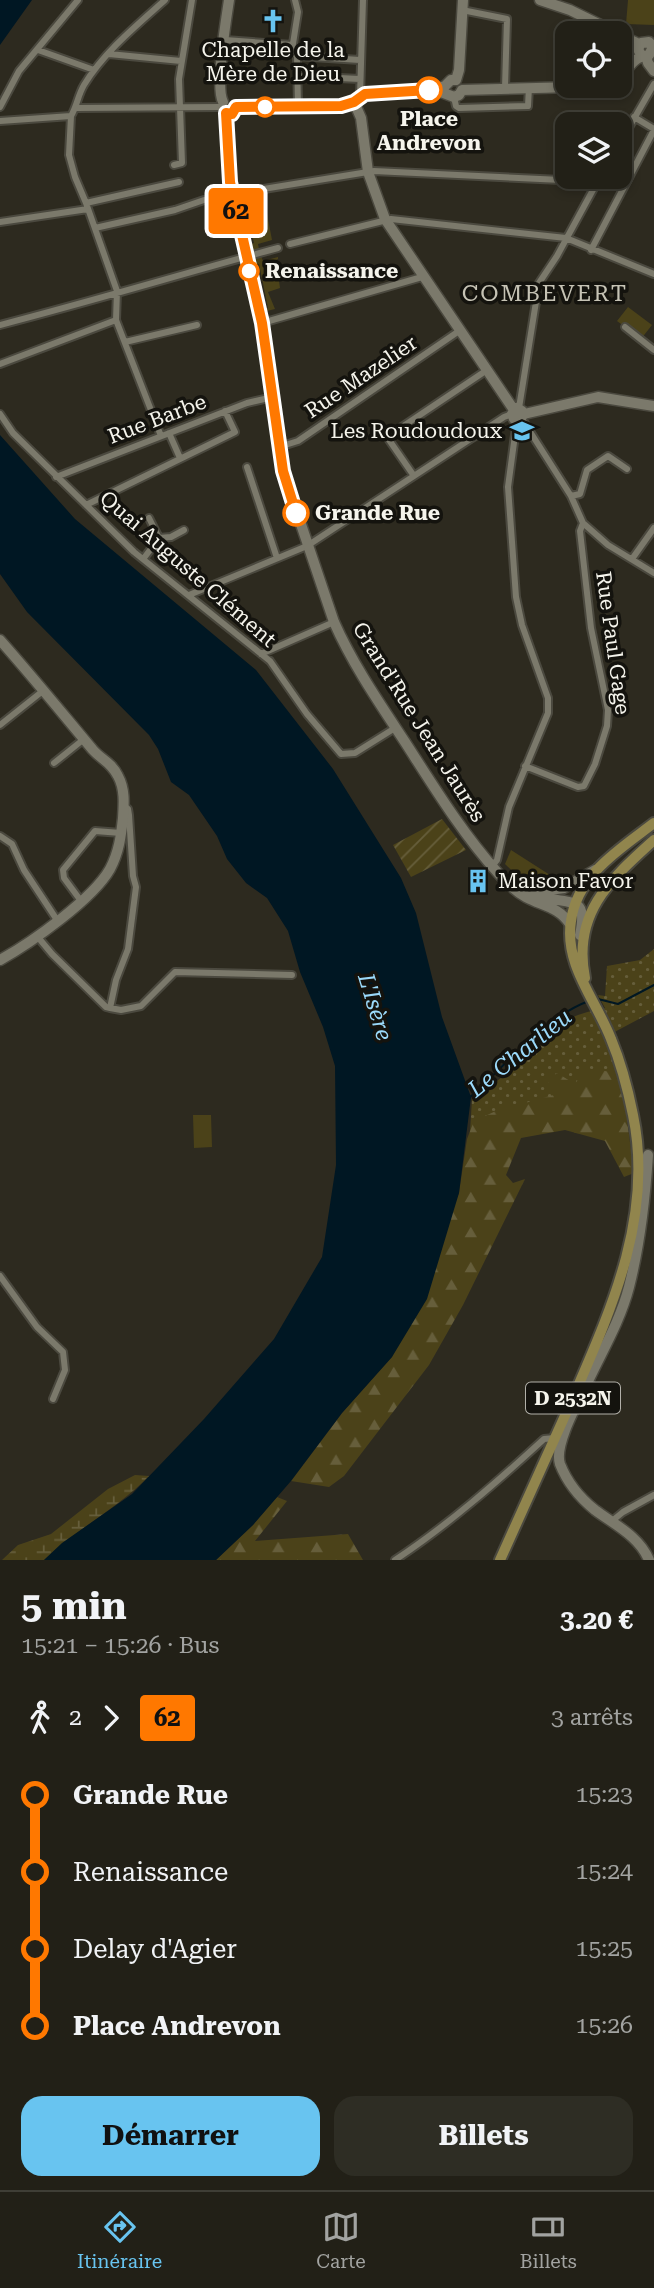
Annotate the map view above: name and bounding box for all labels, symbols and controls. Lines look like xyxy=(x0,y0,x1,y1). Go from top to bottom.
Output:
church icon: Chapelle de la Mère de Dieu xyxy=(259,7,287,35)
map controls xyxy=(555,21,632,189)
button: locate xyxy=(555,21,632,98)
place label: Chapelle de la Mère de Dieu xyxy=(201,38,345,86)
marker: Place Andrevon xyxy=(416,77,442,103)
unlabelled marker xyxy=(255,97,275,117)
place label: Place Andrevon xyxy=(377,107,481,155)
button: layers xyxy=(555,112,632,189)
line badge: 62 xyxy=(204,188,268,234)
text: 62 xyxy=(223,197,249,225)
place label: Renaissance xyxy=(265,259,398,283)
marker: Renaissance xyxy=(239,261,259,281)
district label: COMBEVERT xyxy=(462,280,628,307)
street label: Rue Mazelier xyxy=(300,331,422,423)
street label: Rue Barbe xyxy=(105,389,209,449)
school or university icon: Les Roudoudoux xyxy=(508,417,536,445)
place label: Les Roudoudoux xyxy=(331,419,502,443)
street label: Quai Auguste Clément xyxy=(95,486,281,652)
marker: Grande Rue xyxy=(283,500,309,526)
place label: Grande Rue xyxy=(315,501,440,525)
street label: Rue Paul Gage xyxy=(591,570,635,716)
street label: Grand'Rue Jean Jaurès xyxy=(348,618,490,826)
building icon: Maison Favor xyxy=(464,867,492,895)
place label: Maison Favor xyxy=(498,869,634,893)
water label: L'Isère xyxy=(352,969,398,1044)
water label: Le Charlieu xyxy=(462,1003,577,1103)
road number: D 2532N xyxy=(526,1382,620,1414)
text: 5 min xyxy=(21,1584,127,1628)
text: 3.20 € xyxy=(560,1605,633,1635)
text: 15:21 – 15:26 · Bus xyxy=(21,1632,219,1659)
icon: walk xyxy=(21,1699,59,1737)
icon: forward xyxy=(92,1699,130,1737)
text: 2 xyxy=(69,1704,82,1731)
text: 62 xyxy=(154,1704,181,1732)
text: 3 arrêts xyxy=(551,1704,633,1731)
text: Grande Rue xyxy=(73,1780,228,1810)
text: 15:23 xyxy=(576,1781,633,1808)
text: Renaissance xyxy=(73,1857,228,1887)
text: 15:24 xyxy=(576,1858,633,1885)
text: Delay d'Agier xyxy=(73,1934,237,1964)
text: 15:25 xyxy=(576,1935,633,1962)
text: Place Andrevon xyxy=(73,2011,281,2041)
text: 15:26 xyxy=(576,2012,633,2039)
button: Démarrer xyxy=(21,2096,320,2176)
button: Billets xyxy=(334,2096,633,2176)
tab: Itinéraire xyxy=(77,2208,162,2273)
tab: Carte xyxy=(316,2208,366,2273)
tab: Billets xyxy=(520,2208,577,2273)

